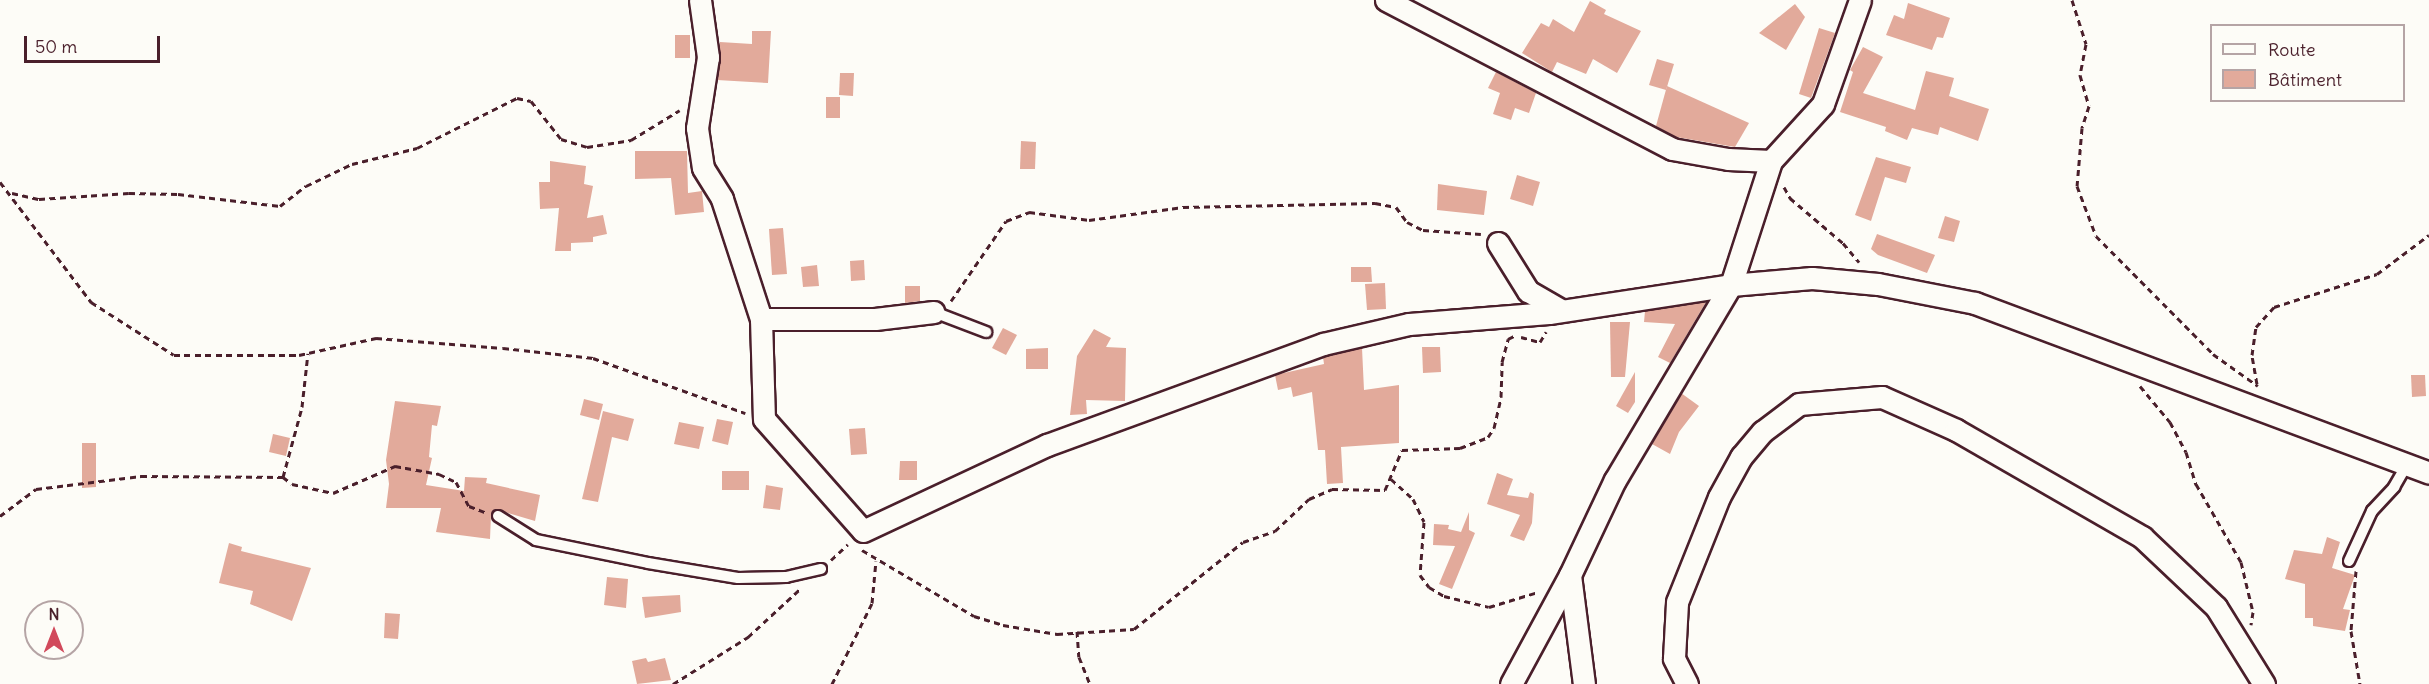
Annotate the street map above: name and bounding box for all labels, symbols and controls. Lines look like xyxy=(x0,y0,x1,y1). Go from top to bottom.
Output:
scale bar xyxy=(27,24,164,62)
legend xyxy=(2210,24,2405,102)
text: 50 m xyxy=(35,35,77,58)
text: Route xyxy=(2268,38,2316,61)
text: Bâtiment xyxy=(2268,68,2342,91)
north arrow xyxy=(24,600,84,660)
text: N xyxy=(48,604,60,624)

